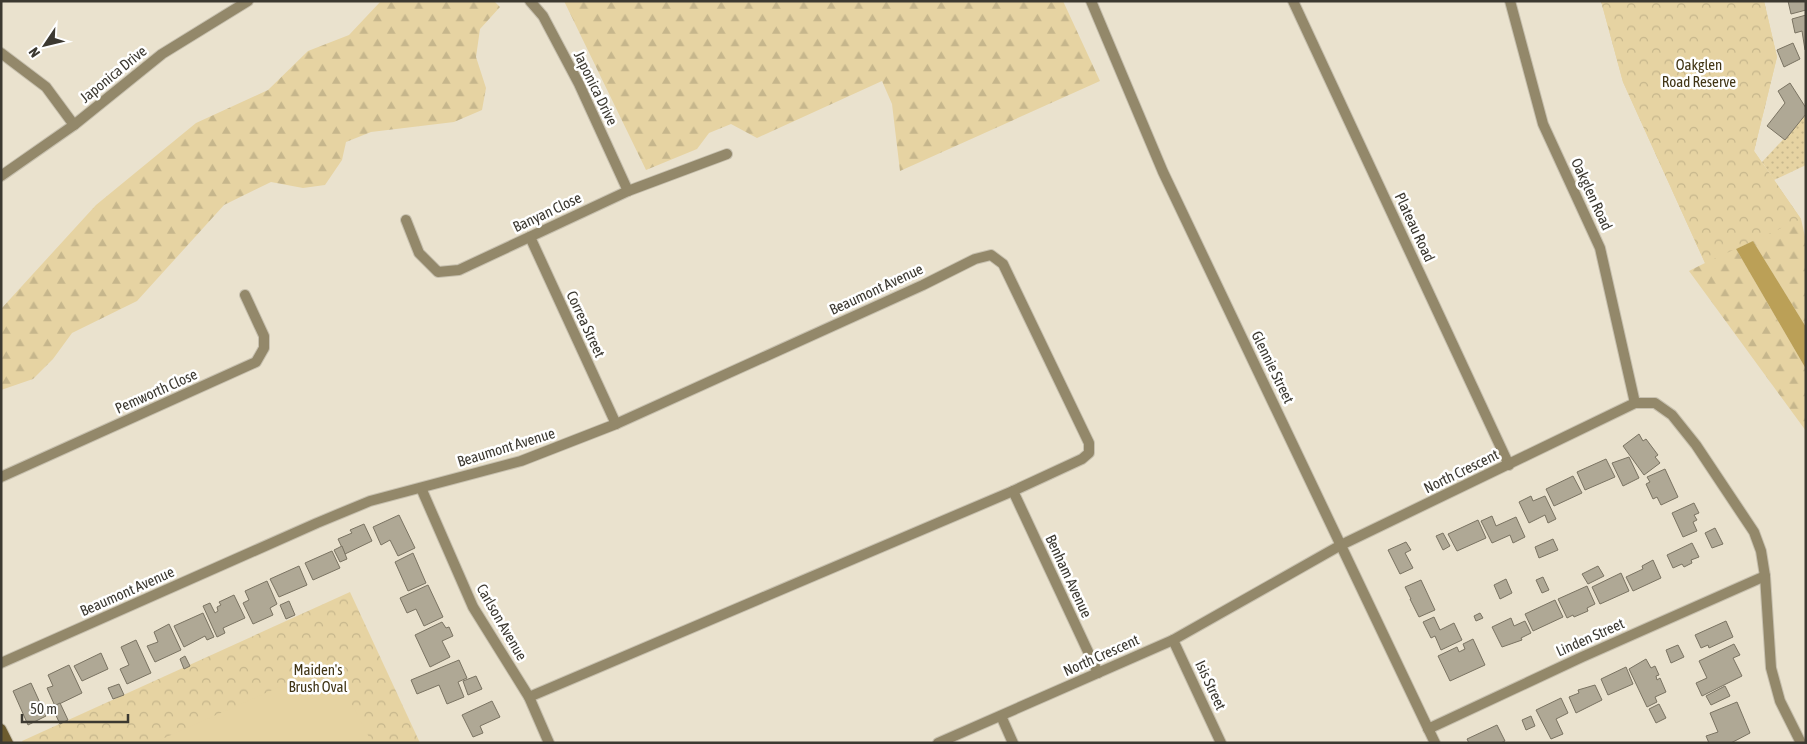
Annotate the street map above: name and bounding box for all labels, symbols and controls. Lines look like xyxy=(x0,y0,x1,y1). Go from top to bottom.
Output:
north arrow xyxy=(20,20,70,70)
street label: Japonica Drive xyxy=(76,42,150,106)
text: N xyxy=(25,44,43,60)
street label: Japonica Drive xyxy=(571,48,621,128)
park label: Oakglen Road Reserve xyxy=(1662,56,1736,90)
street label: Oakglen Road xyxy=(1568,155,1616,233)
street label: Banyan Close xyxy=(510,189,584,235)
street label: Plateau Road xyxy=(1392,190,1438,264)
street label: Beaumont Avenue xyxy=(827,260,926,318)
street label: Correa Street xyxy=(563,288,609,360)
street label: Glennie Street xyxy=(1248,328,1298,406)
street label: Pemworth Close xyxy=(112,365,200,417)
street label: Beaumont Avenue xyxy=(455,424,557,470)
street label: North Crescent xyxy=(1421,446,1501,496)
street label: Benham Avenue xyxy=(1042,532,1096,620)
street label: Beaumont Avenue xyxy=(77,563,177,619)
street label: Carlson Avenue xyxy=(473,581,531,663)
street label: Linden Street xyxy=(1553,614,1627,660)
street label: North Crescent xyxy=(1061,631,1141,679)
street label: Isis Street xyxy=(1192,657,1230,713)
park label: Maiden's Brush Oval xyxy=(288,661,348,695)
scale bar xyxy=(22,692,129,724)
text: 50 m xyxy=(30,700,57,717)

